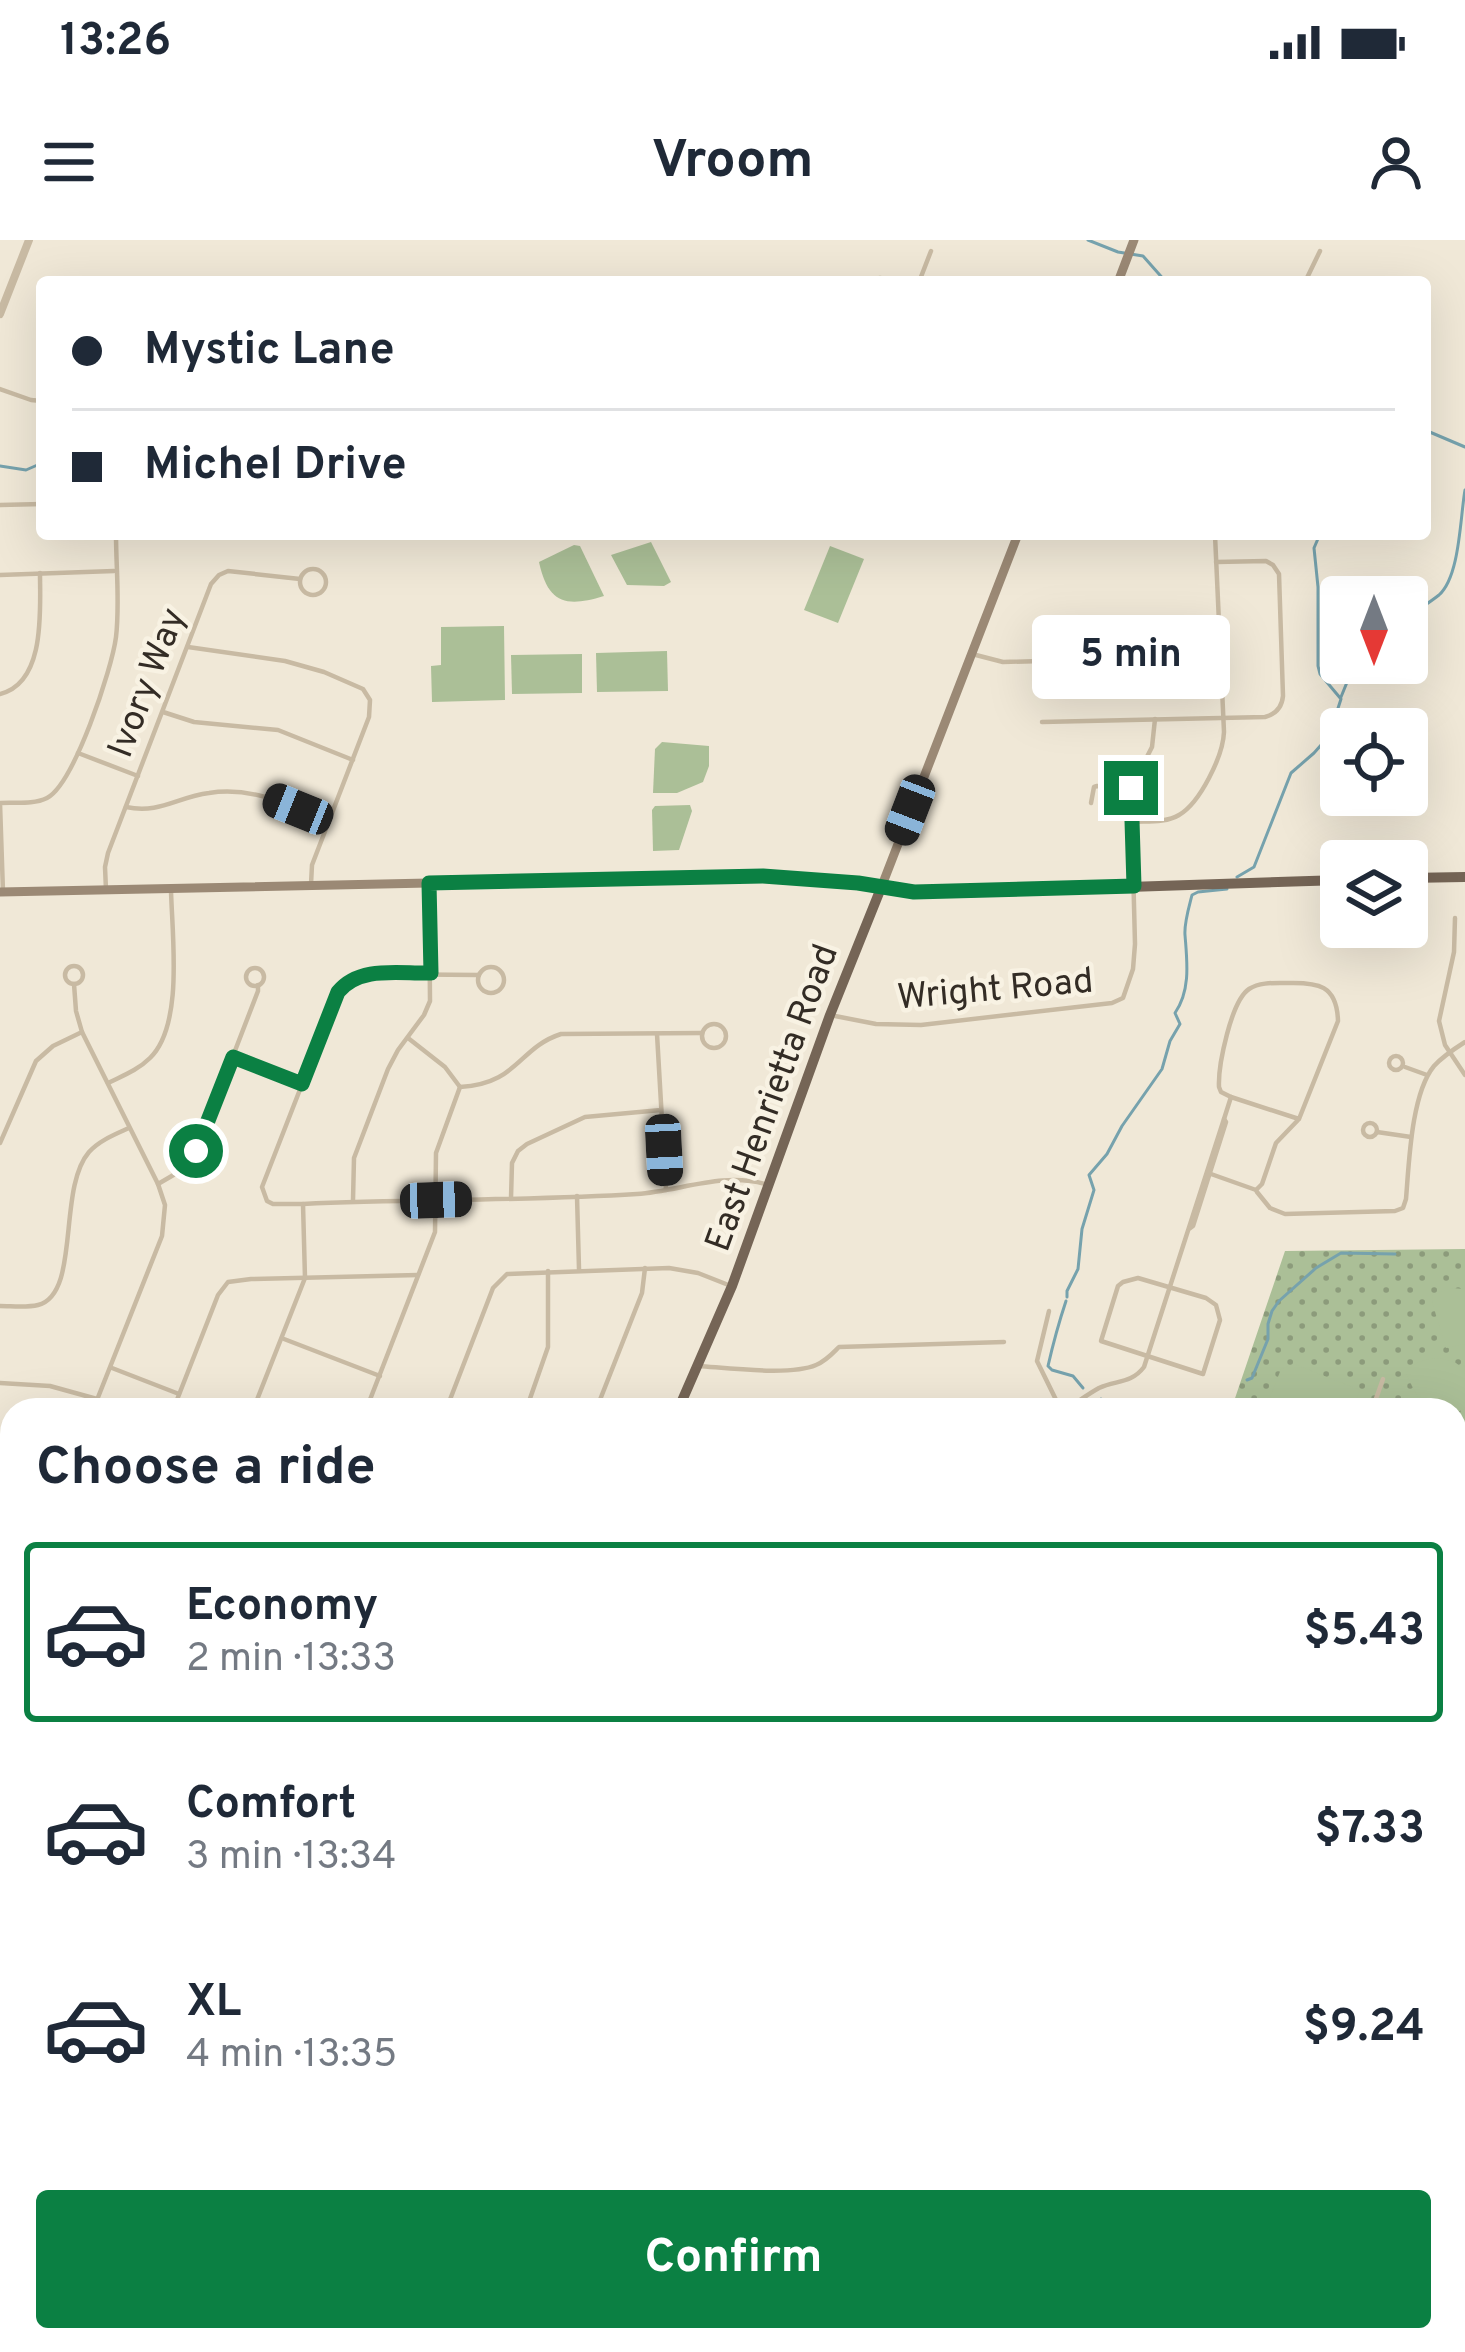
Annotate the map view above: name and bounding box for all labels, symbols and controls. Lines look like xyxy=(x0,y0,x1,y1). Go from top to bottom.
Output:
text: 13:26 xyxy=(60,14,171,71)
text: Vroom xyxy=(651,128,814,197)
icon: menu xyxy=(36,129,102,195)
icon: person xyxy=(1363,129,1429,195)
text: Mystic Lane xyxy=(144,323,394,380)
text: Michel Drive xyxy=(144,438,407,495)
north arrow xyxy=(1320,576,1428,684)
map controls xyxy=(1320,576,1428,948)
street label: Ivory Way xyxy=(99,602,198,765)
callout: 5 min xyxy=(1032,614,1230,698)
text: 5 min xyxy=(1080,632,1182,681)
button: locate xyxy=(1320,708,1428,816)
route end xyxy=(1104,761,1158,815)
car xyxy=(880,770,940,850)
car xyxy=(258,779,338,839)
button: layers xyxy=(1320,840,1428,948)
street label: East Henrietta Road xyxy=(697,938,851,1258)
street label: Wright Road xyxy=(895,960,1095,1022)
car xyxy=(644,1113,684,1187)
route start xyxy=(169,1124,223,1178)
car xyxy=(399,1181,473,1219)
text: Choose a ride xyxy=(36,1435,376,1504)
icon: car xyxy=(42,1578,150,1686)
text: Economy xyxy=(186,1579,378,1636)
text: $5.43 xyxy=(1304,1604,1425,1661)
text: 2 min · 13:33 xyxy=(186,1636,396,1685)
icon: car xyxy=(42,1776,150,1884)
text: Comfort xyxy=(186,1777,356,1834)
text: $7.33 xyxy=(1315,1802,1425,1859)
text: 3 min · 13:34 xyxy=(186,1834,396,1883)
icon: car xyxy=(42,1974,150,2082)
text: XL xyxy=(186,1975,241,2032)
text: $9.24 xyxy=(1303,2000,1425,2057)
text: 4 min · 13:35 xyxy=(186,2032,397,2081)
button: Confirm xyxy=(36,2190,1431,2328)

